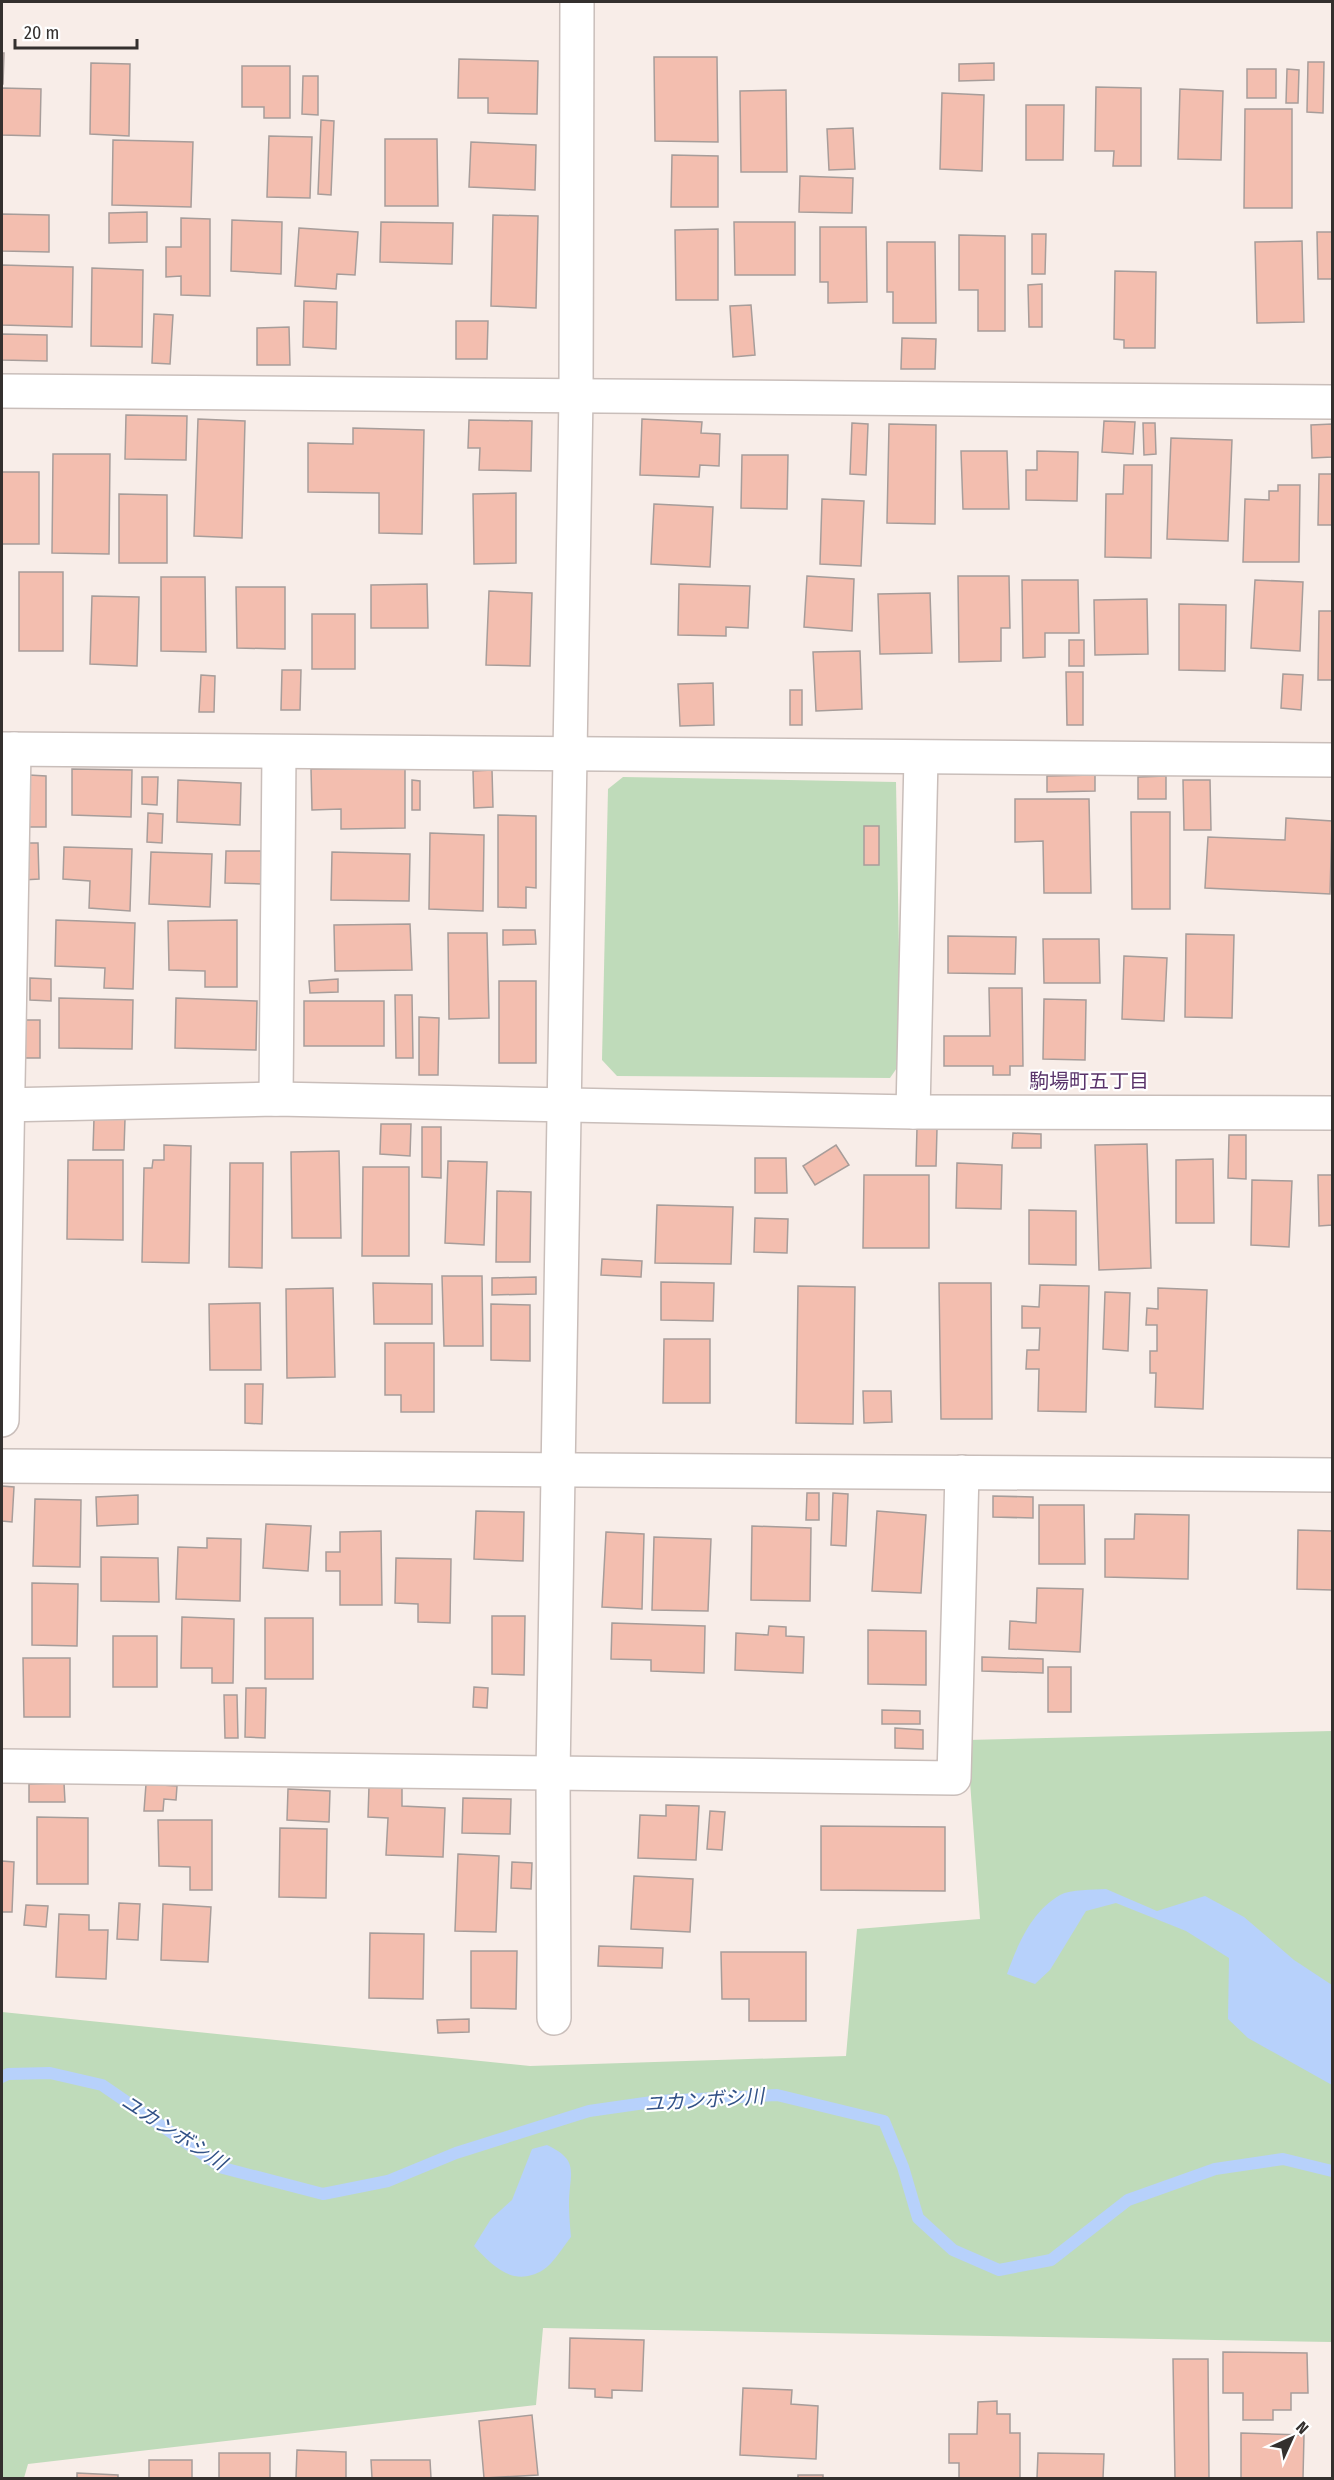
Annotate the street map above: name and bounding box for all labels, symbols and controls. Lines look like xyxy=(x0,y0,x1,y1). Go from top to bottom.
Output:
scale bar xyxy=(15,12,136,50)
text: 20 m xyxy=(24,22,59,44)
district label: 駒場町五丁目 xyxy=(1029,1069,1149,1093)
water label: ユカンボシ川 xyxy=(643,2084,767,2116)
water label: ユカンボシ川 xyxy=(117,2089,233,2176)
north arrow xyxy=(1262,2408,1322,2468)
text: N xyxy=(1292,2418,1312,2438)

